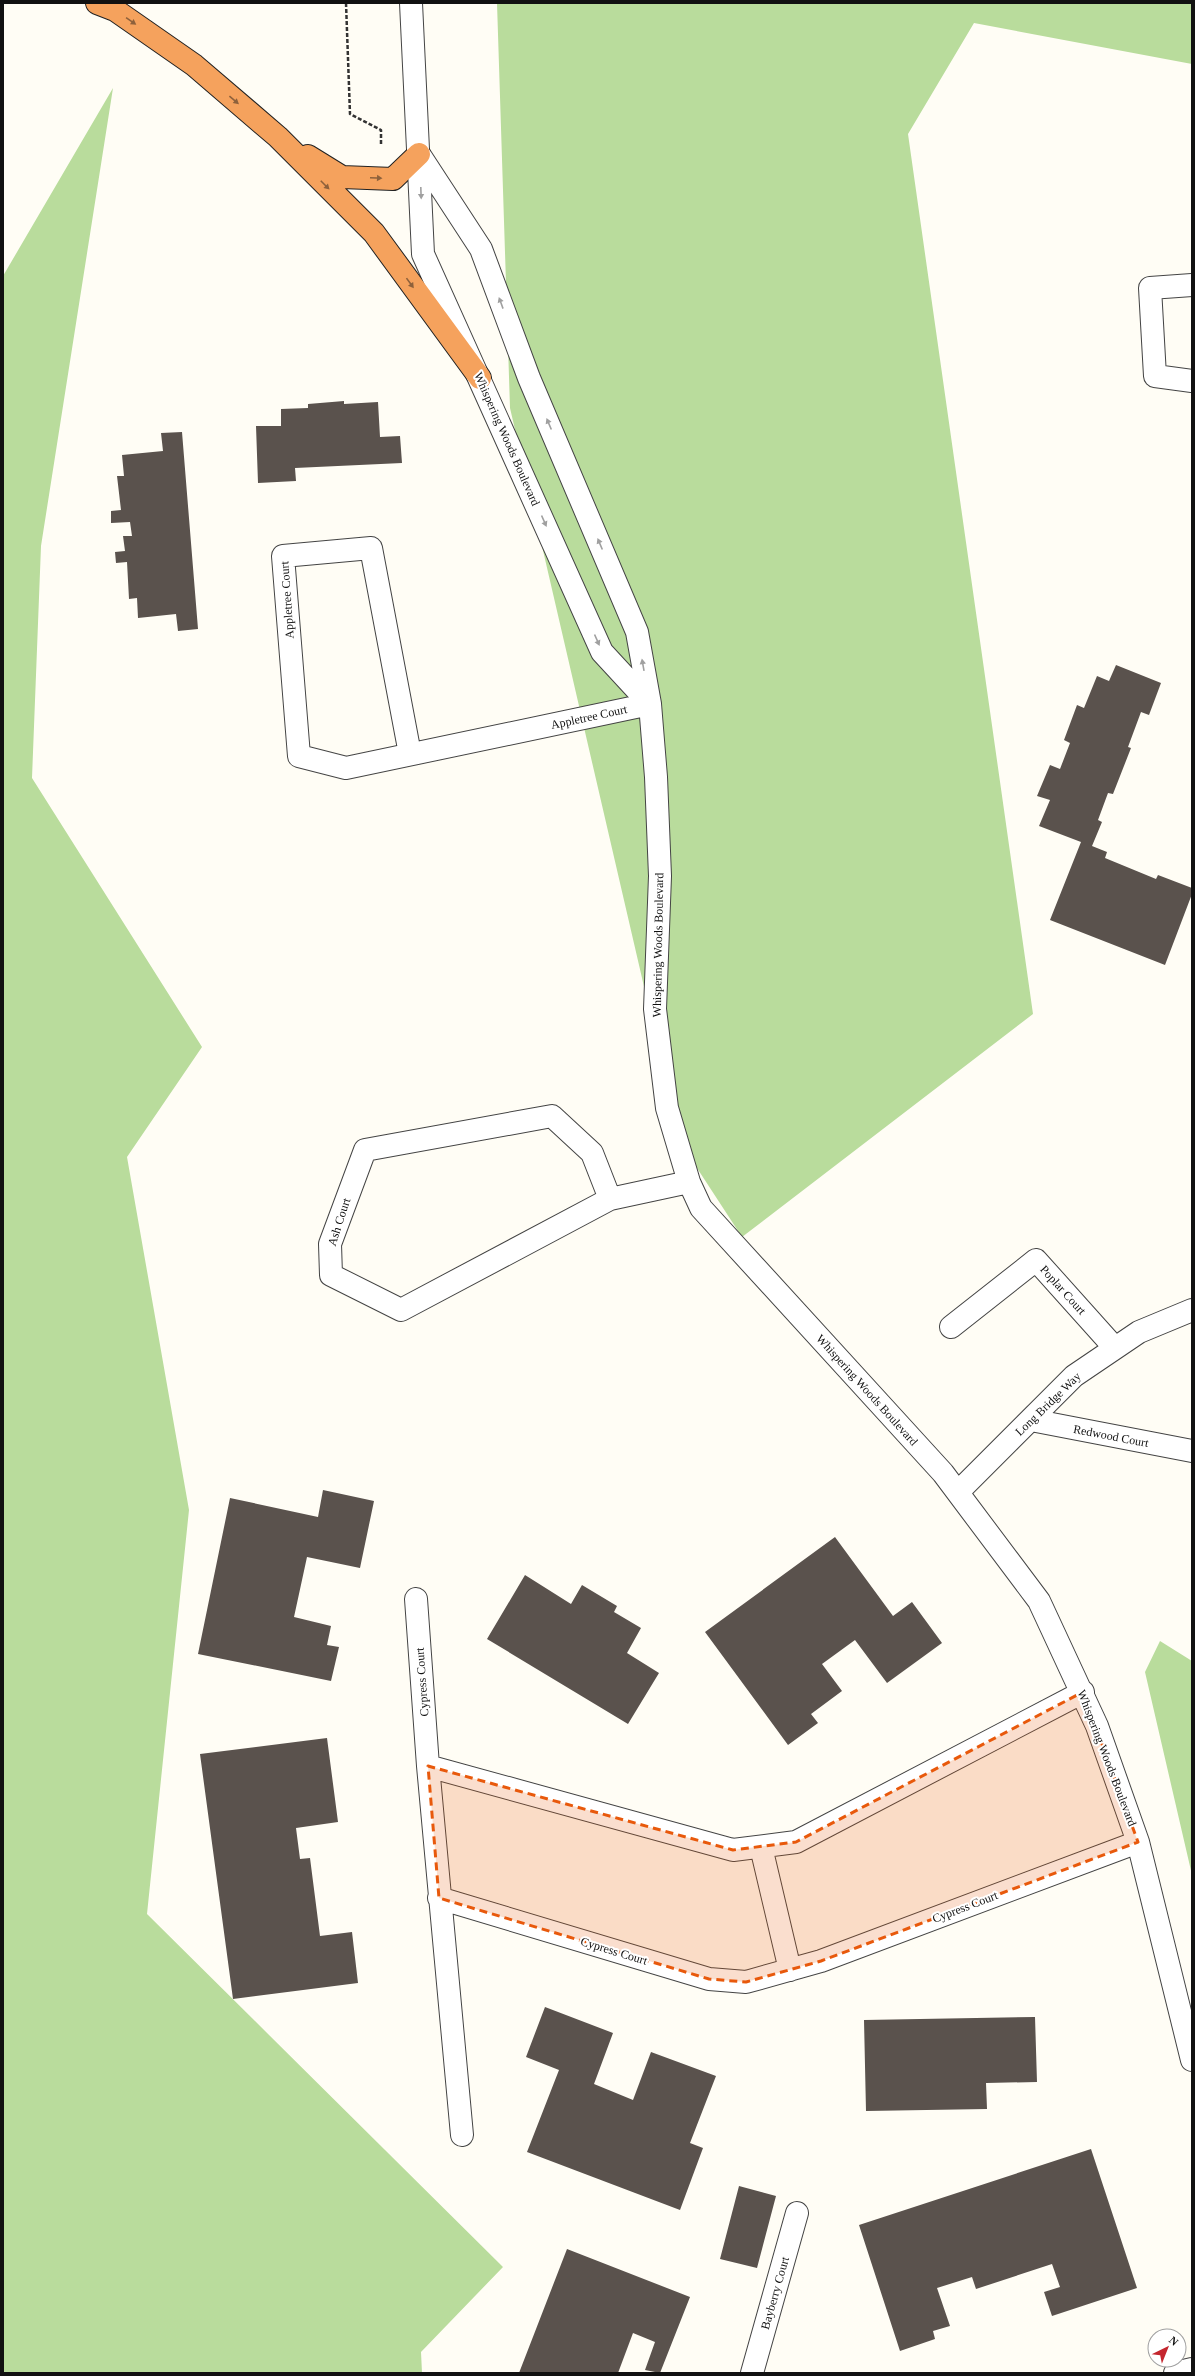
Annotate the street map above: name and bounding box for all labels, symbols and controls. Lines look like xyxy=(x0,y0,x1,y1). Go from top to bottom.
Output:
one-way arrow xyxy=(125,17,136,25)
one-way arrow xyxy=(229,95,239,104)
one-way arrow xyxy=(370,175,383,181)
one-way arrow xyxy=(320,180,330,190)
one-way arrow xyxy=(417,187,424,199)
one-way arrow xyxy=(406,277,414,288)
one-way arrow xyxy=(498,297,504,309)
street label: Whispering Woods Boulevard xyxy=(471,370,543,508)
one-way arrow xyxy=(546,418,552,430)
one-way arrow xyxy=(541,516,547,527)
one-way arrow xyxy=(597,538,603,549)
street label: Appletree Court xyxy=(277,560,297,639)
one-way arrow xyxy=(594,634,600,646)
one-way arrow xyxy=(640,659,646,672)
street label: Appletree Court xyxy=(550,702,629,732)
street label: Whispering Woods Boulevard xyxy=(650,872,666,1018)
street label: Ash Court xyxy=(325,1196,354,1248)
street label: Poplar Court xyxy=(1037,1262,1089,1318)
street label: Whispering Woods Boulevard xyxy=(813,1332,921,1448)
street label: Long Bridge Way xyxy=(1012,1369,1084,1439)
street label: Redwood Court xyxy=(1072,1422,1150,1450)
street label: Cypress Court xyxy=(413,1646,431,1717)
street label: Whispering Woods Boulevard xyxy=(1075,1688,1139,1828)
street label: Cypress Court xyxy=(930,1888,1000,1926)
street label: Cypress Court xyxy=(579,1934,650,1968)
street label: Bayberry Court xyxy=(758,2254,792,2331)
north arrow xyxy=(1147,2328,1187,2368)
text: N xyxy=(1167,2334,1181,2348)

